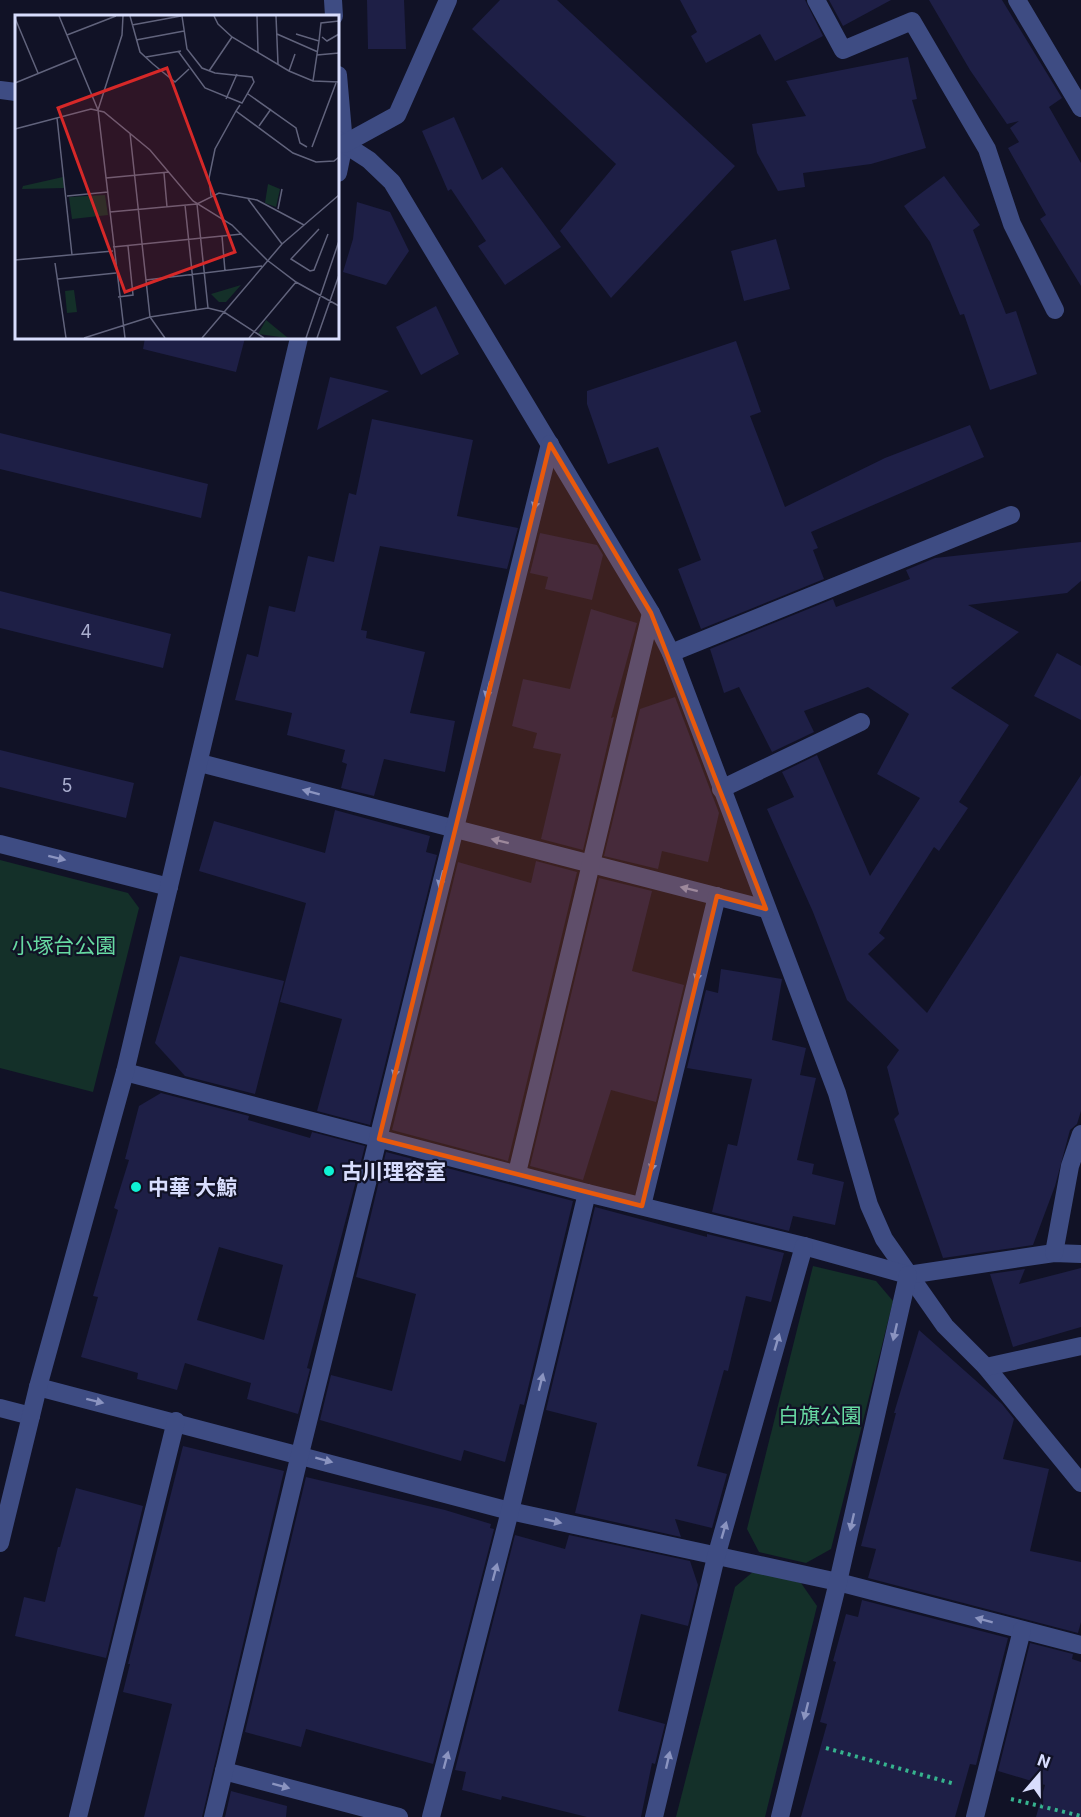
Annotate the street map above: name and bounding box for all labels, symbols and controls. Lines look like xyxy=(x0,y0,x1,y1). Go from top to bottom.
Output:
inset map xyxy=(15,15,339,339)
one-way arrow xyxy=(530,492,540,510)
house number: 4 xyxy=(80,621,92,642)
one-way arrow xyxy=(483,681,493,699)
house number: 5 xyxy=(62,775,72,796)
one-way arrow xyxy=(302,786,321,796)
one-way arrow xyxy=(491,835,509,845)
one-way arrow xyxy=(48,854,66,863)
one-way arrow xyxy=(436,870,446,888)
one-way arrow xyxy=(680,884,698,893)
park label: 小塚台公園 xyxy=(12,933,117,958)
one-way arrow xyxy=(693,964,703,983)
one-way arrow xyxy=(390,1060,400,1078)
one-way arrow xyxy=(647,1154,657,1172)
place label: 古川理容室 xyxy=(341,1159,446,1184)
marker: 古川理容室 xyxy=(322,1164,336,1178)
place label: 中華 大鯨 xyxy=(148,1175,237,1200)
marker: 中華 大鯨 xyxy=(129,1180,143,1194)
one-way arrow xyxy=(890,1322,899,1341)
one-way arrow xyxy=(773,1333,782,1351)
one-way arrow xyxy=(537,1373,547,1391)
one-way arrow xyxy=(85,1397,104,1407)
park label: 白旗公園 xyxy=(778,1403,862,1428)
one-way arrow xyxy=(315,1456,333,1466)
one-way arrow xyxy=(847,1513,856,1532)
one-way arrow xyxy=(544,1517,563,1526)
one-way arrow xyxy=(720,1521,729,1539)
one-way arrow xyxy=(490,1562,500,1581)
one-way arrow xyxy=(974,1615,993,1625)
one-way arrow xyxy=(801,1702,811,1721)
north arrow xyxy=(1009,1745,1069,1805)
text: N xyxy=(1035,1749,1053,1772)
one-way arrow xyxy=(441,1751,451,1770)
one-way arrow xyxy=(663,1751,673,1769)
one-way arrow xyxy=(271,1782,290,1792)

